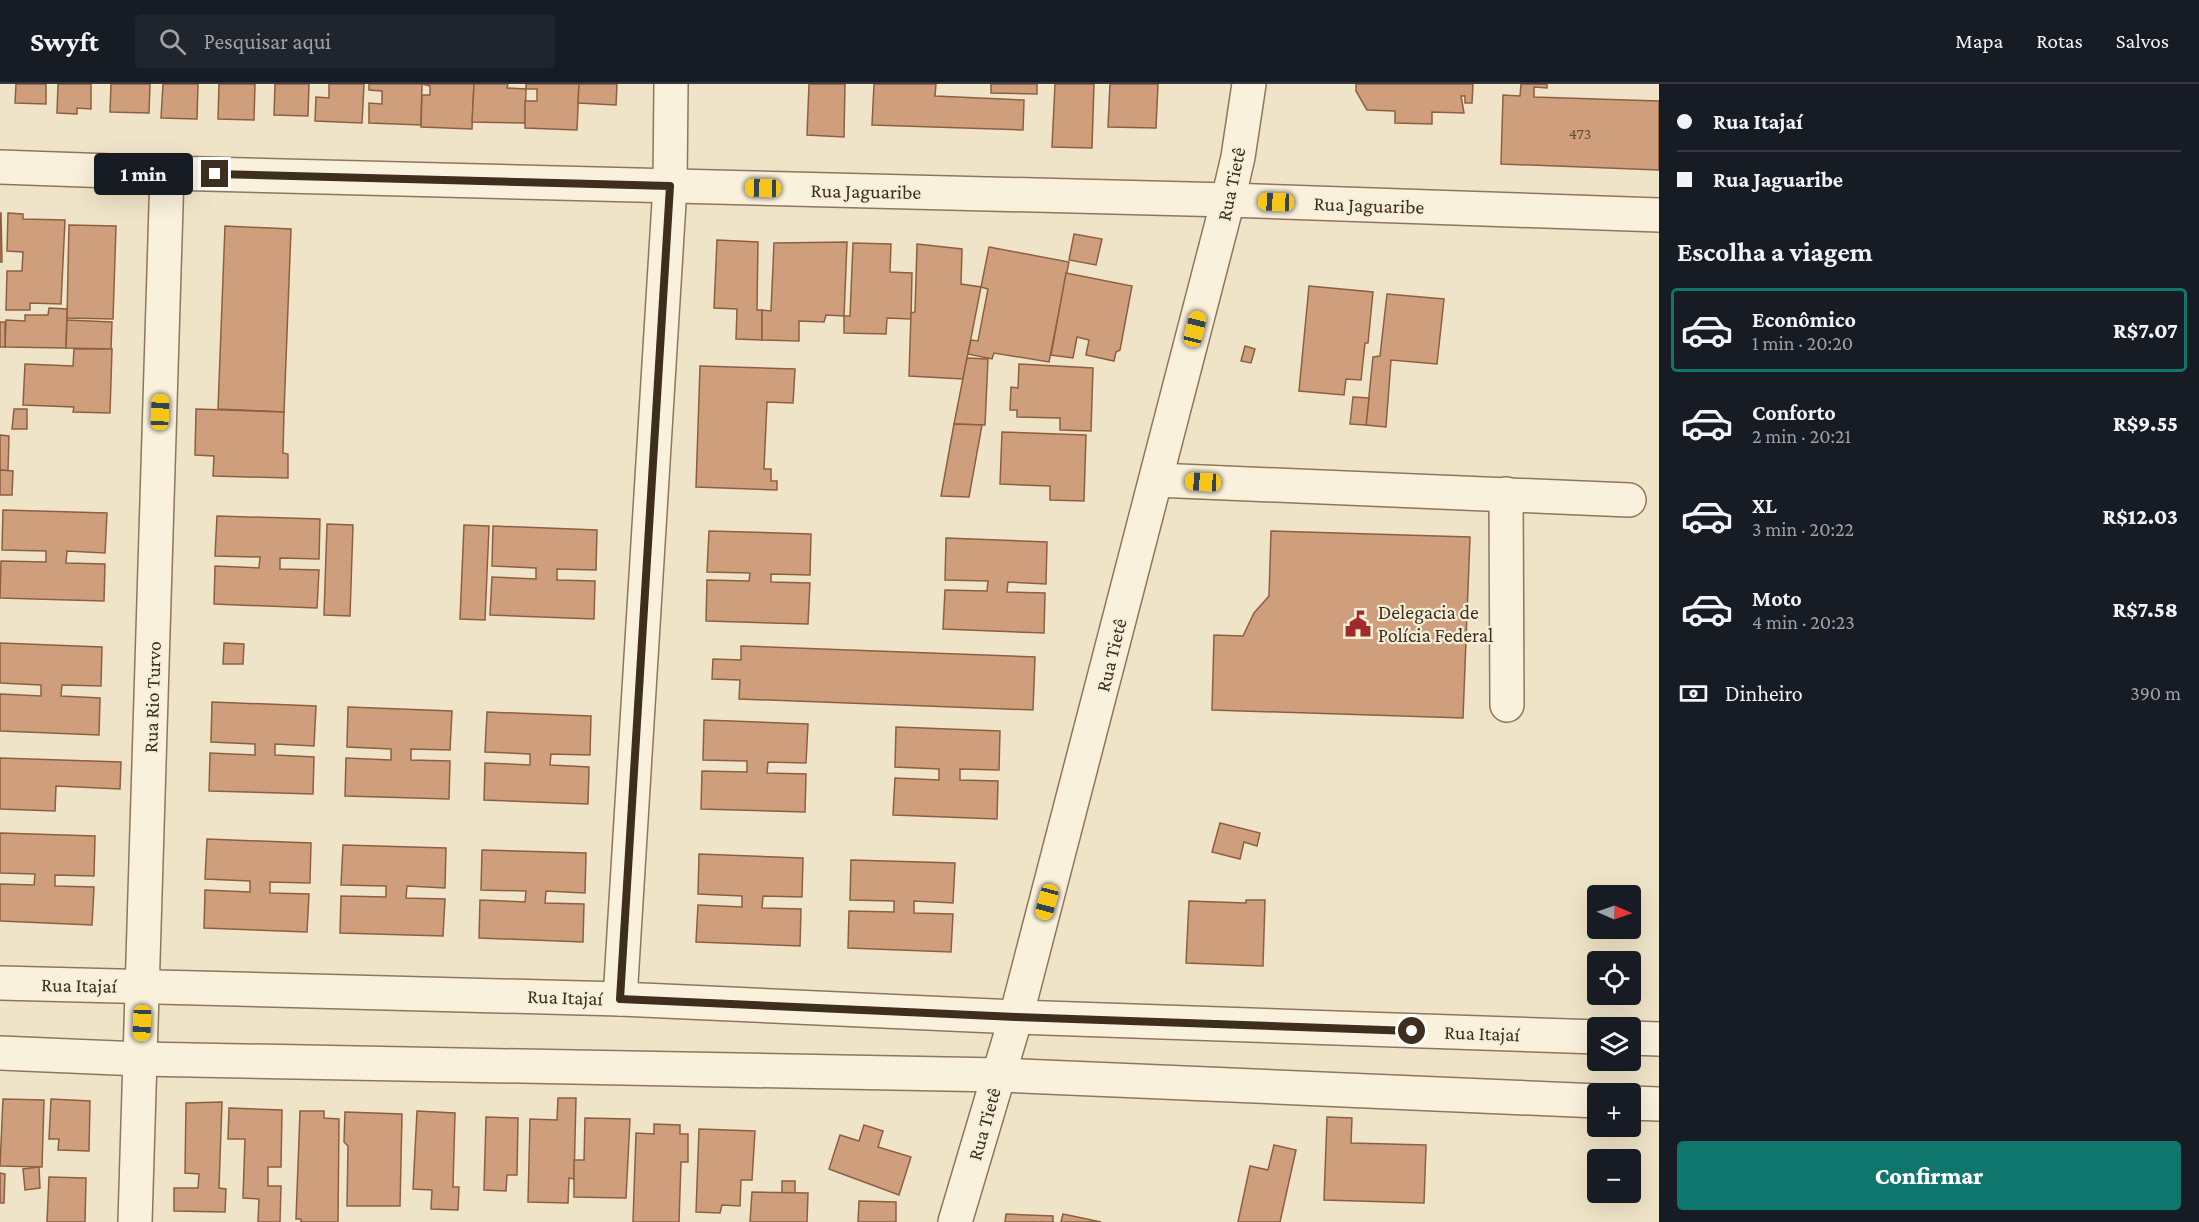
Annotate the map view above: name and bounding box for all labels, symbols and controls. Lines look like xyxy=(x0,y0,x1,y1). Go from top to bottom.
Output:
search box xyxy=(135,14,555,68)
icon: search xyxy=(156,25,189,58)
text: Swyft xyxy=(30,26,99,57)
text: Pesquisar aqui xyxy=(204,29,331,54)
text: Mapa xyxy=(1955,29,2003,53)
text: Rotas xyxy=(2036,29,2083,53)
text: Salvos xyxy=(2116,29,2169,53)
text: Rua Itajaí xyxy=(1713,109,1803,134)
house number: 473 xyxy=(1569,125,1591,142)
street label: Rua Tietê xyxy=(1212,145,1250,223)
callout: 1 min xyxy=(95,153,194,195)
route end xyxy=(201,160,228,187)
text: 1 min xyxy=(120,163,167,185)
text: Rua Jaguaribe xyxy=(1713,167,1843,192)
car xyxy=(745,179,781,197)
street label: Rua Jaguaribe xyxy=(811,179,922,204)
car xyxy=(1258,192,1294,212)
street label: Rua Jaguaribe xyxy=(1313,192,1425,219)
text: Escolha a viagem xyxy=(1677,237,1873,267)
icon: car xyxy=(1680,303,1734,357)
text: Econômico xyxy=(1752,307,1856,332)
car xyxy=(1182,309,1208,349)
text: R$7.07 xyxy=(2113,318,2178,343)
text: 1 min · 20:20 xyxy=(1752,332,1853,354)
car xyxy=(150,394,170,430)
icon: car xyxy=(1680,396,1734,450)
text: Conforto xyxy=(1752,400,1836,425)
text: R$9.55 xyxy=(2113,411,2178,436)
text: 2 min · 20:21 xyxy=(1752,425,1851,447)
car xyxy=(1185,472,1221,492)
icon: car xyxy=(1680,489,1734,543)
text: XL xyxy=(1752,493,1777,518)
text: R$12.03 xyxy=(2103,504,2178,529)
text: 3 min · 20:22 xyxy=(1752,518,1854,540)
icon: car xyxy=(1680,582,1734,636)
text: Moto xyxy=(1752,586,1802,611)
text: R$7.58 xyxy=(2112,597,2178,622)
place label: Delegacia de Polícia Federal xyxy=(1378,601,1493,646)
public building icon: Delegacia de Polícia Federal xyxy=(1343,609,1373,639)
text: 4 min · 20:23 xyxy=(1752,611,1855,633)
street label: Rua Tietê xyxy=(1091,616,1131,694)
street label: Rua Rio Turvo xyxy=(139,641,165,753)
icon: cash xyxy=(1677,677,1710,710)
text: Dinheiro xyxy=(1725,681,1803,706)
text: 390 m xyxy=(2130,682,2181,704)
car xyxy=(1034,882,1060,922)
north arrow xyxy=(1587,885,1641,939)
map controls xyxy=(1587,885,1641,1203)
button: locate xyxy=(1587,951,1641,1005)
street label: Rua Itajaí xyxy=(41,973,118,998)
street label: Rua Itajaí xyxy=(527,985,604,1010)
car xyxy=(132,1005,152,1041)
route start xyxy=(1398,1017,1425,1044)
button: layers xyxy=(1587,1017,1641,1071)
street label: Rua Itajaí xyxy=(1444,1021,1521,1046)
button: + xyxy=(1587,1083,1641,1137)
street label: Rua Tietê xyxy=(963,1085,1005,1163)
button: Confirmar xyxy=(1677,1141,2181,1210)
button: − xyxy=(1587,1149,1641,1203)

